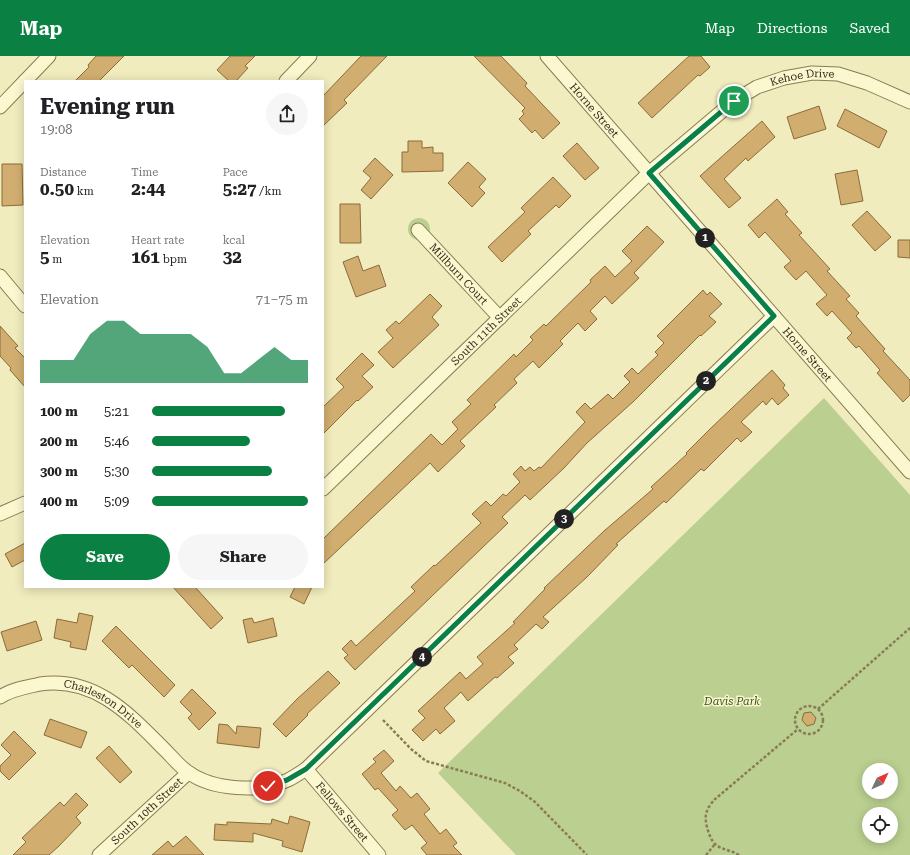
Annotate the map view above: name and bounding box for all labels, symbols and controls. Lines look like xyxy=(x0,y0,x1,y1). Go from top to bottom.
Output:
text: Map xyxy=(20,17,62,40)
text: Map xyxy=(705,20,735,36)
text: Directions xyxy=(757,20,827,36)
text: Saved xyxy=(849,20,890,36)
street label: Kehoe Drive xyxy=(768,66,835,89)
street label: Horne Street xyxy=(567,80,622,140)
pin xyxy=(717,84,751,118)
icon: arrive xyxy=(723,90,745,112)
button: share xyxy=(266,93,308,135)
text: Evening run xyxy=(40,94,175,119)
text: 19:08 xyxy=(40,122,72,137)
text: Distance xyxy=(40,166,87,179)
text: Time xyxy=(131,166,158,179)
text: Pace xyxy=(223,166,247,179)
text: 0.50 xyxy=(40,179,74,199)
text: 2:44 xyxy=(131,179,165,199)
text: 5:27 xyxy=(223,179,257,199)
text: km xyxy=(74,185,94,198)
text: /km xyxy=(257,185,282,198)
pin: 1 xyxy=(695,228,715,248)
text: 1 xyxy=(702,231,708,244)
text: Elevation xyxy=(40,234,90,247)
text: Heart rate xyxy=(131,234,184,247)
text: kcal xyxy=(223,234,245,247)
street label: Millburn Court xyxy=(427,240,491,307)
text: 5 xyxy=(40,247,50,267)
text: 161 xyxy=(131,247,160,267)
text: 32 xyxy=(223,247,242,267)
text: m xyxy=(50,253,62,266)
text: bpm xyxy=(160,253,187,266)
text: Elevation xyxy=(40,292,99,307)
text: 71–75 m xyxy=(256,292,308,307)
street label: South 11th Street xyxy=(448,294,524,368)
street label: Horne Street xyxy=(780,325,835,384)
pin: 2 xyxy=(696,371,716,391)
text: 2 xyxy=(703,374,709,387)
text: 100 m xyxy=(40,404,78,419)
text: 5:21 xyxy=(104,404,129,419)
text: 200 m xyxy=(40,434,78,449)
text: 5:46 xyxy=(104,434,129,449)
text: 300 m xyxy=(40,464,78,479)
text: 5:30 xyxy=(104,464,129,479)
text: 400 m xyxy=(40,494,78,509)
text: 5:09 xyxy=(104,494,129,509)
pin: 3 xyxy=(554,509,574,529)
text: 3 xyxy=(561,512,567,525)
button: Save xyxy=(40,534,170,580)
button: Share xyxy=(178,534,308,580)
pin: 4 xyxy=(412,647,432,667)
text: 4 xyxy=(419,650,425,663)
street label: Charleston Drive xyxy=(63,677,145,731)
park label: Davis Park xyxy=(703,695,760,708)
north arrow xyxy=(862,763,898,799)
map controls xyxy=(862,763,898,843)
pin xyxy=(251,769,285,803)
street label: South 10th Street xyxy=(108,775,185,847)
icon: check xyxy=(257,775,279,797)
street label: Fellows Street xyxy=(313,779,371,844)
button: locate xyxy=(862,807,898,843)

